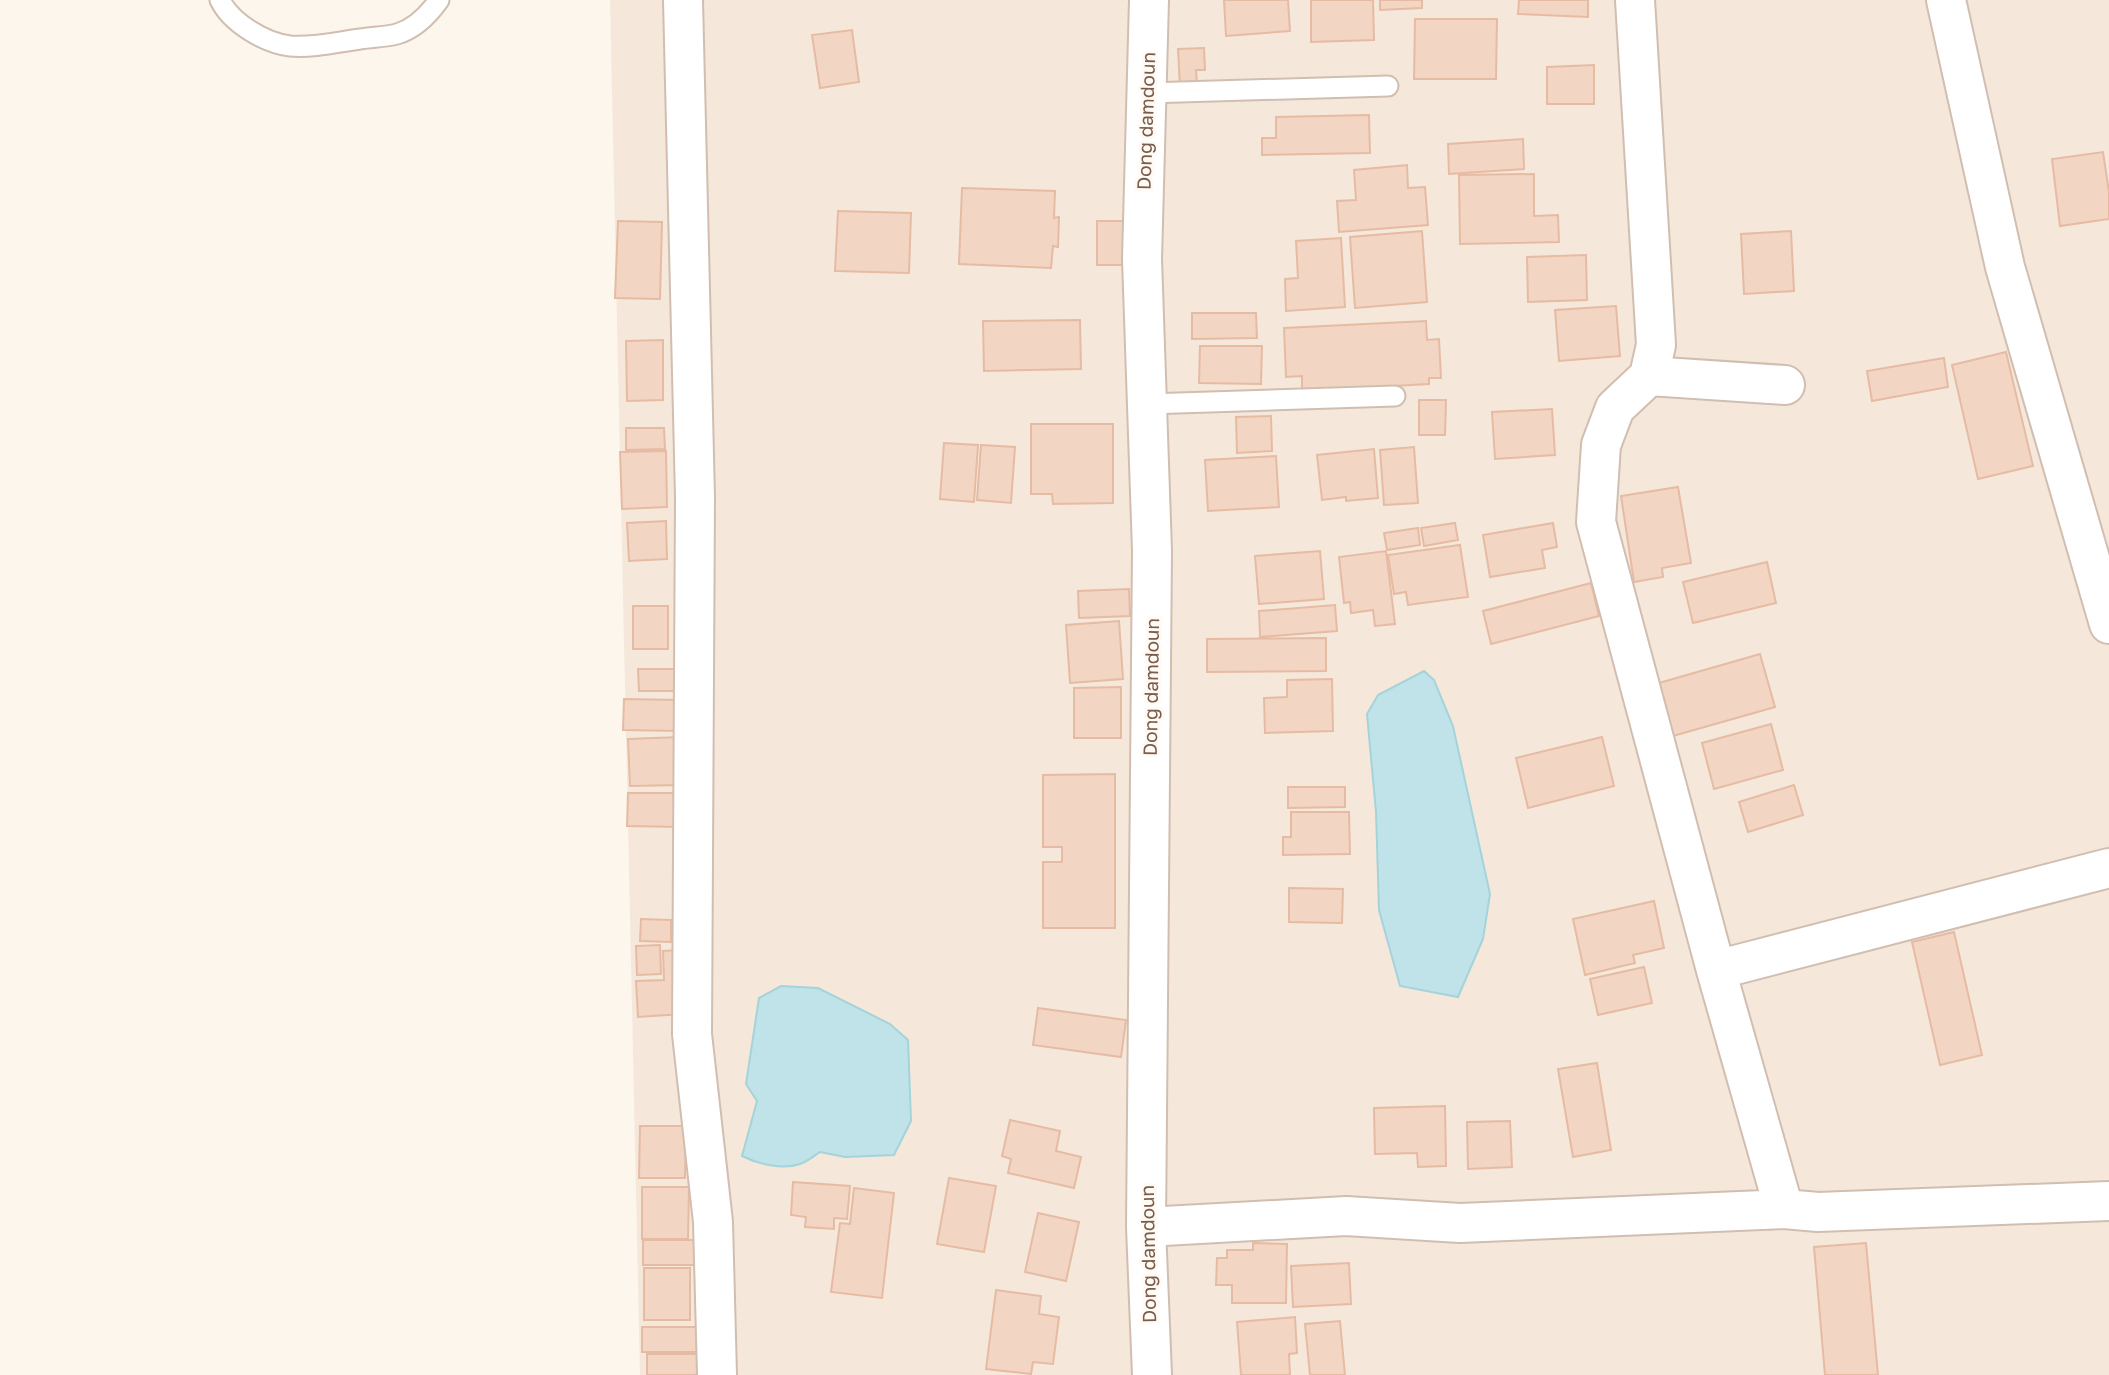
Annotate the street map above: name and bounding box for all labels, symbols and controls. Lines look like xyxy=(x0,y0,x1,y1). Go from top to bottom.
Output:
street label: Dong damdoun xyxy=(1132,51,1159,191)
street label: Dong damdoun xyxy=(1138,618,1163,756)
street label: Dong damdoun xyxy=(1135,1185,1160,1323)

